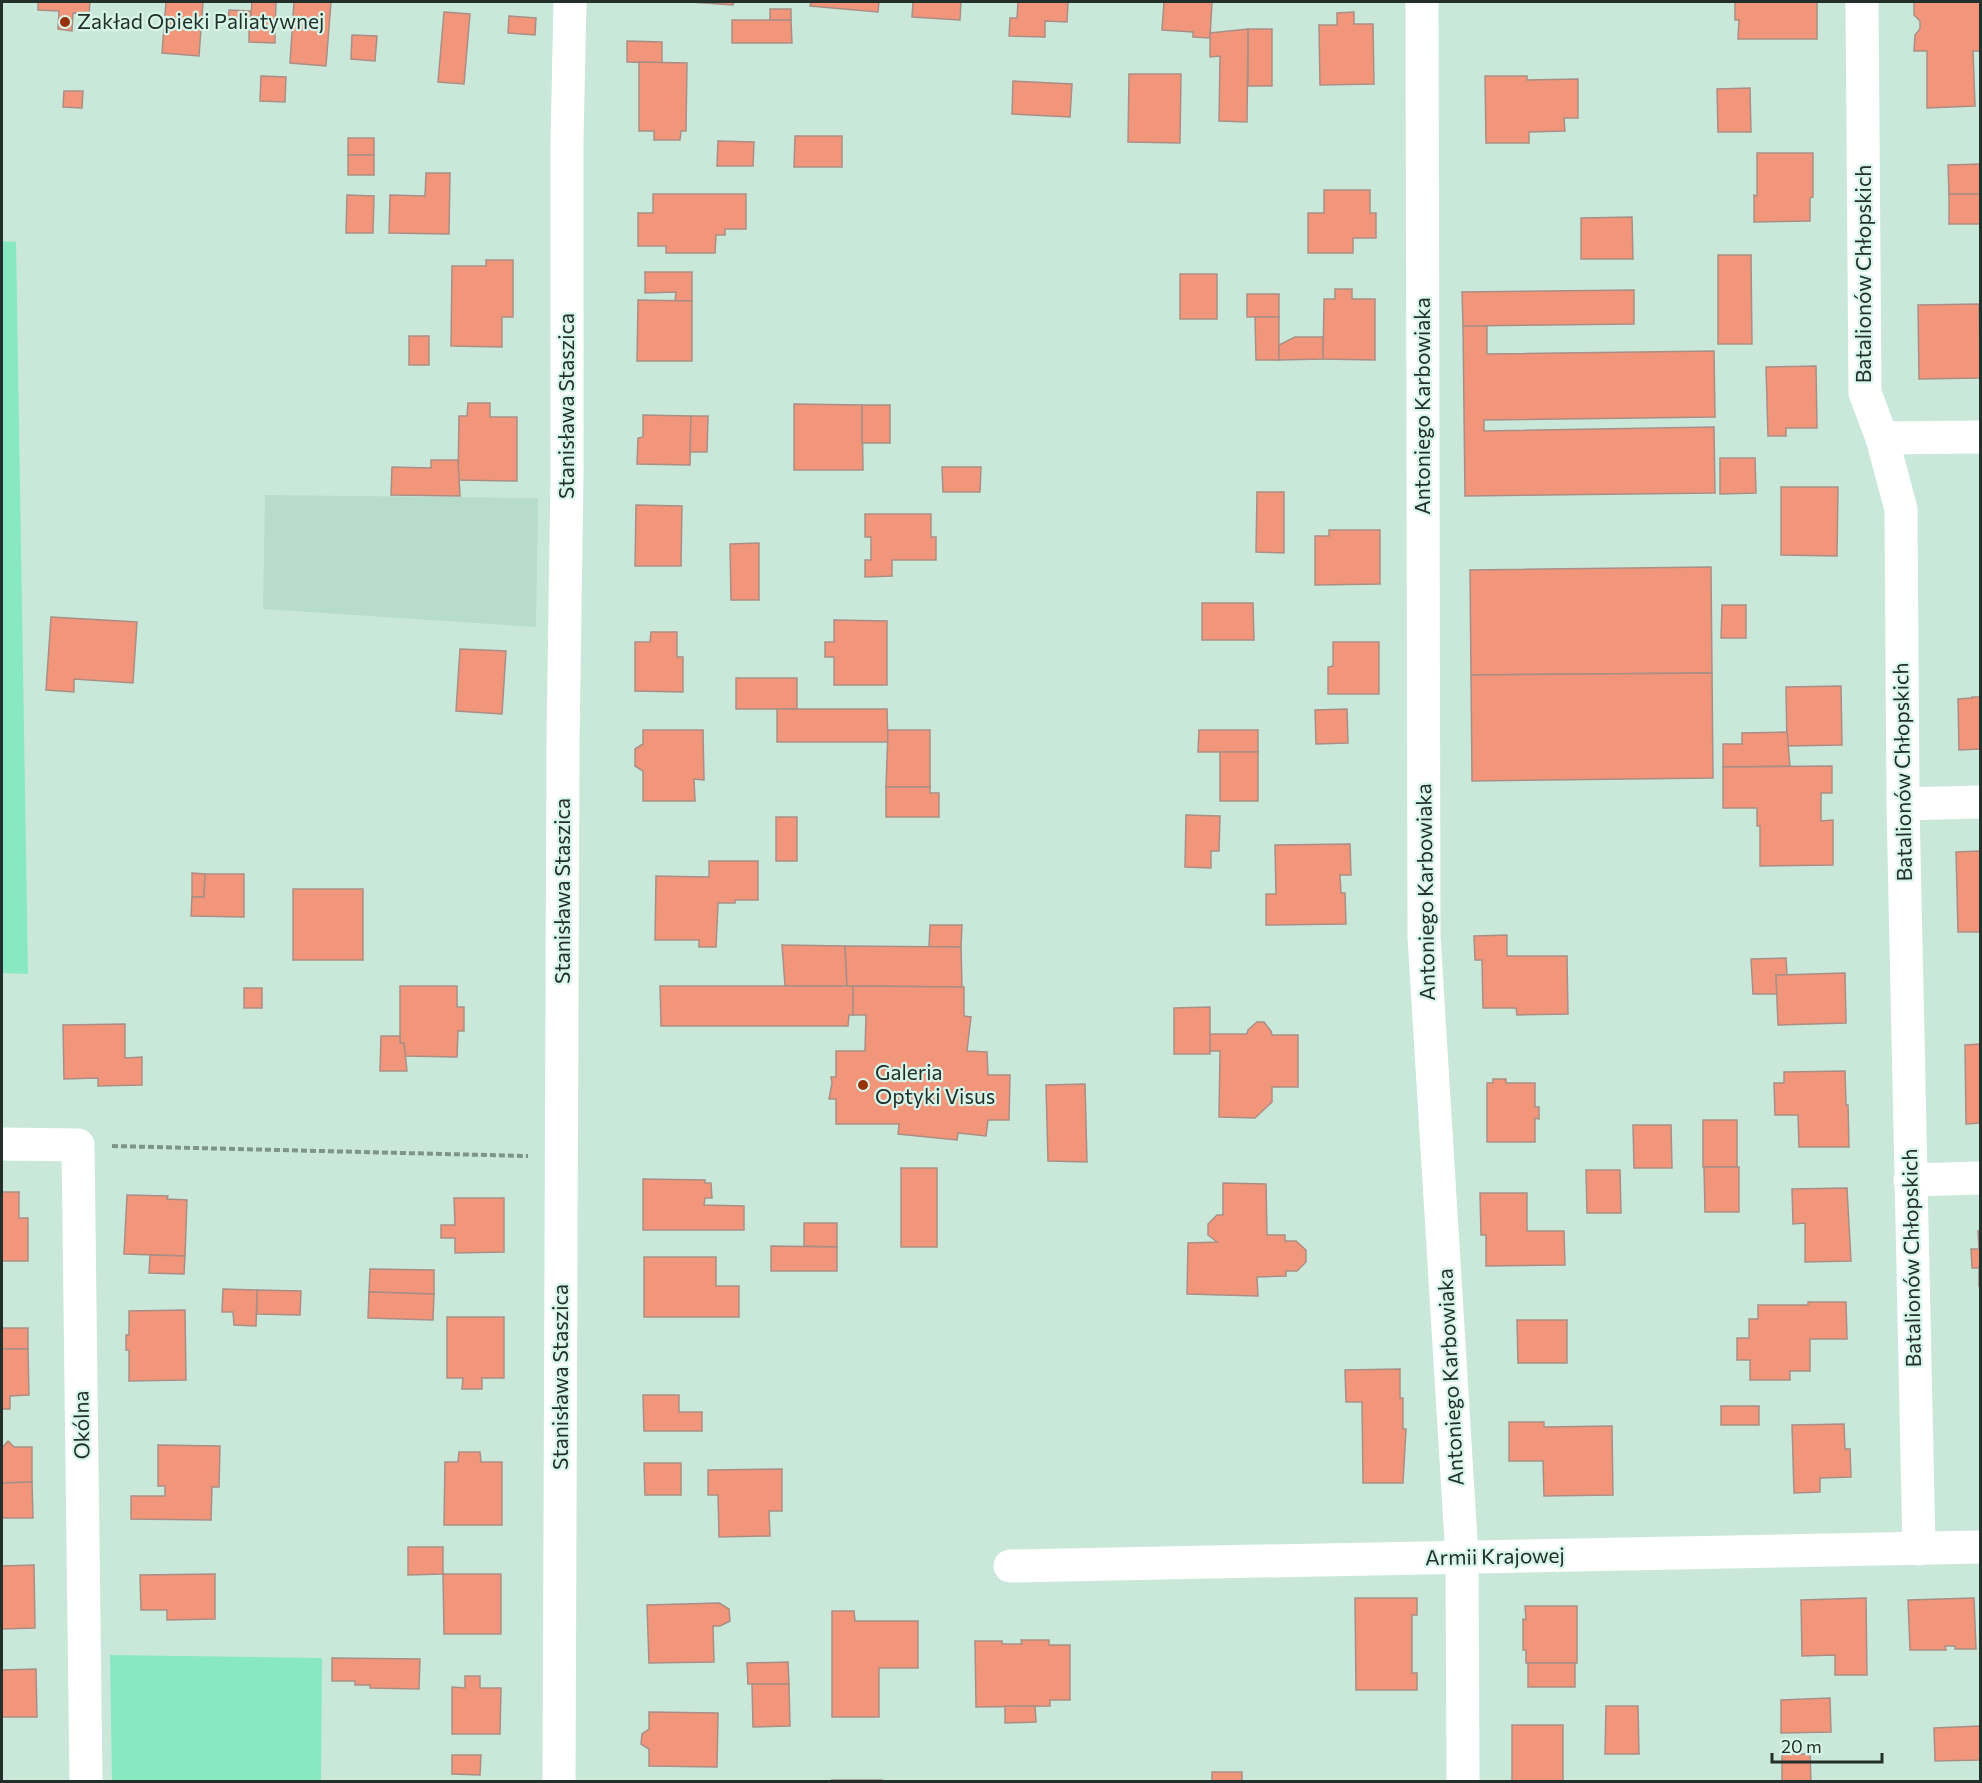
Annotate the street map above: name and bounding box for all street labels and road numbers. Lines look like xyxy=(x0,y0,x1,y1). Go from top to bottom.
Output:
street label: Batalionów Chłopskich xyxy=(1850,165,1875,383)
street label: Antoniego Karbowiaka xyxy=(1409,297,1434,515)
street label: Stanisława Staszica xyxy=(553,313,578,499)
street label: Batalionów Chłopskich xyxy=(1887,662,1916,882)
street label: Antoniego Karbowiaka xyxy=(1410,783,1439,1001)
street label: Stanisława Staszica xyxy=(549,798,574,984)
street label: Batalionów Chłopskich xyxy=(1896,1148,1925,1368)
street label: Antoniego Karbowiaka xyxy=(1431,1268,1468,1486)
street label: Stanisława Staszica xyxy=(547,1284,572,1470)
street label: Okólna xyxy=(67,1390,94,1460)
street label: Armii Krajowej xyxy=(1425,1542,1565,1569)

